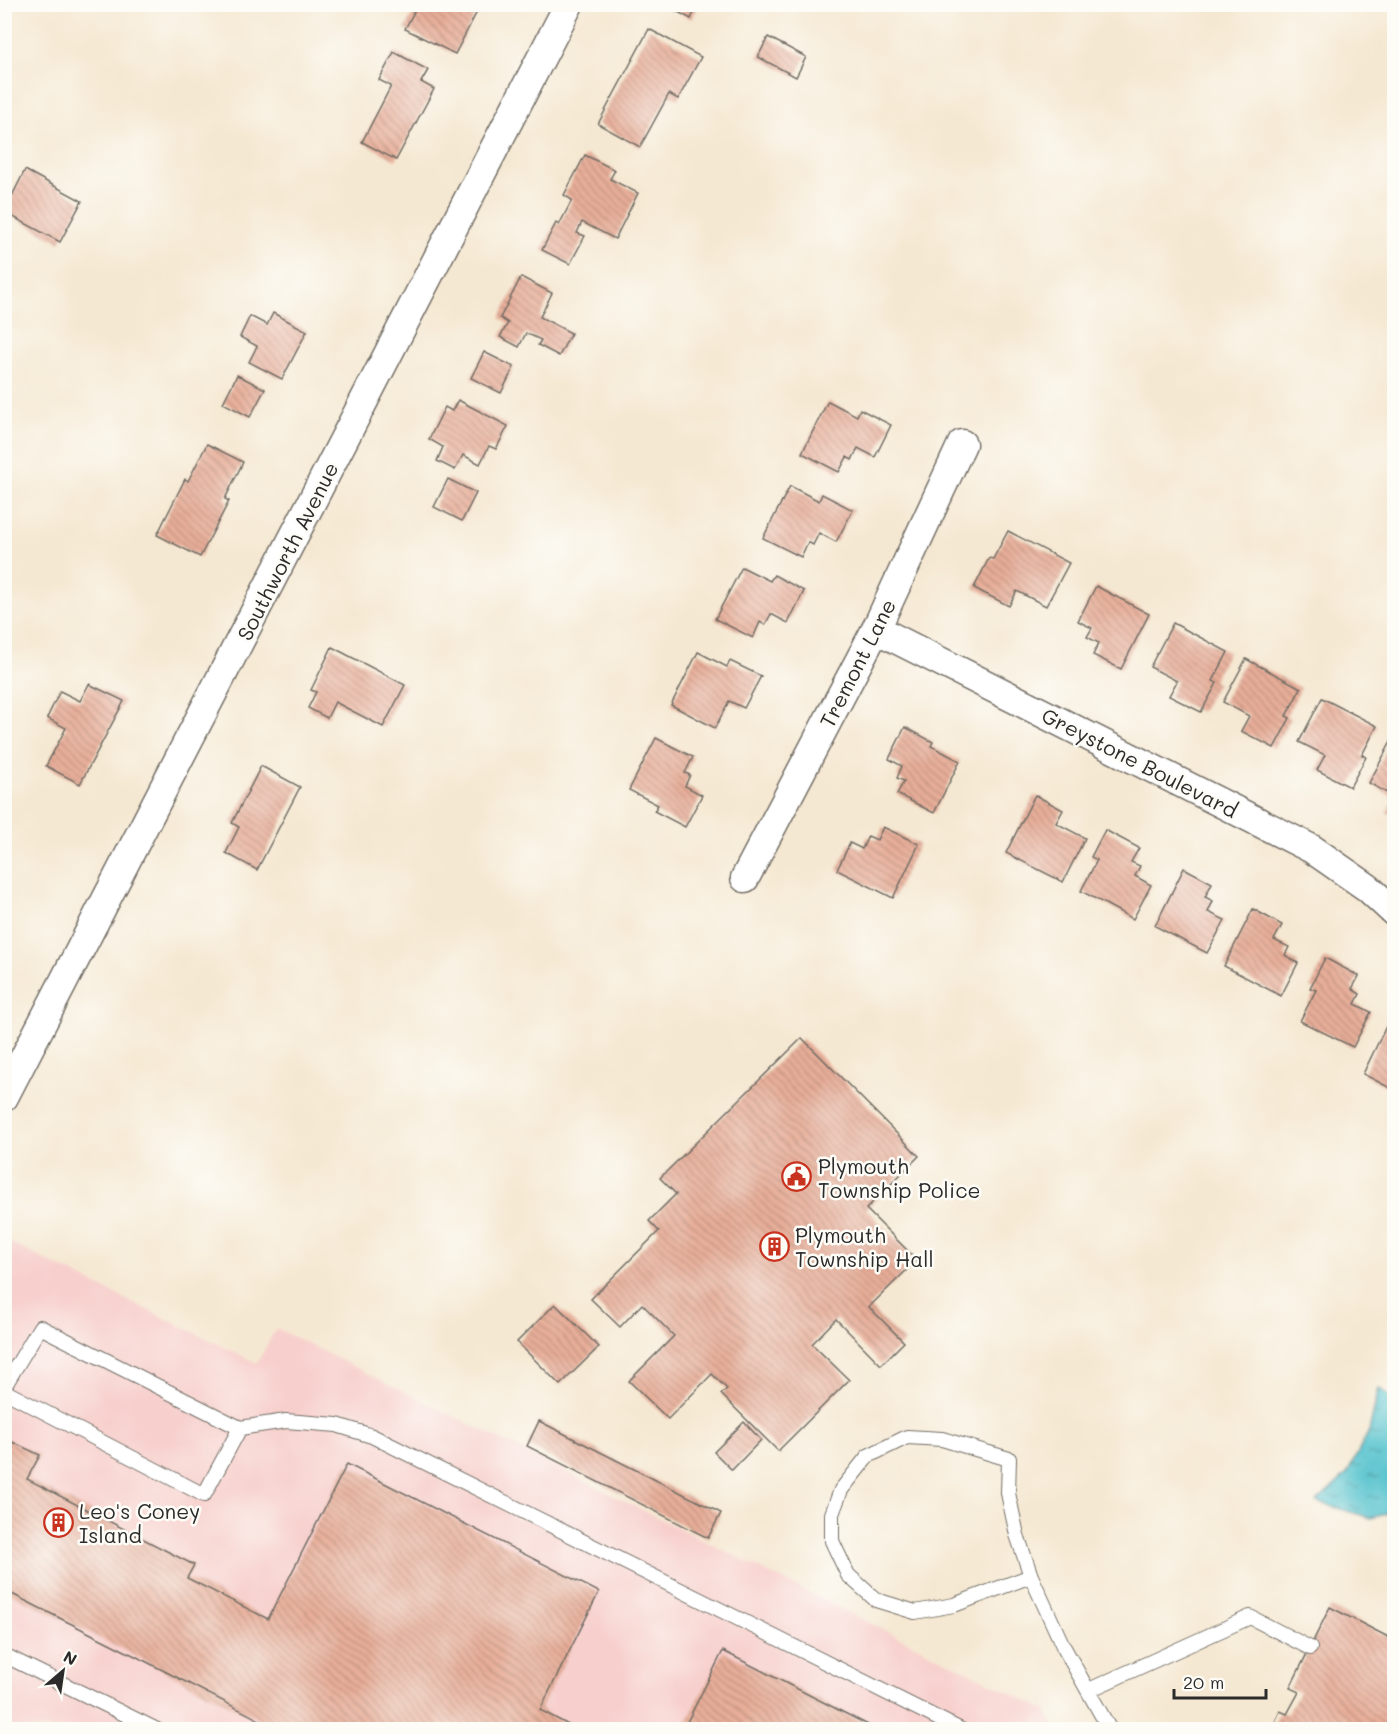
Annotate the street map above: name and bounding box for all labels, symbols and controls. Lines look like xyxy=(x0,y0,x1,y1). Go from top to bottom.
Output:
street label: Southworth Avenue xyxy=(230,457,344,645)
street label: Tremont Lane xyxy=(813,594,901,732)
street label: Greystone Boulevard xyxy=(1037,701,1243,823)
place label: Plymouth Township Police xyxy=(818,1152,981,1203)
public building icon: Plymouth Township Police xyxy=(781,1161,813,1193)
place label: Plymouth Township Hall xyxy=(795,1221,934,1272)
building icon: Plymouth Township Hall xyxy=(758,1230,790,1262)
place label: Leo's Coney Island xyxy=(79,1497,200,1548)
building icon: Leo's Coney Island xyxy=(42,1506,74,1538)
north arrow xyxy=(33,1641,93,1701)
text: N xyxy=(60,1645,81,1670)
scale bar xyxy=(1174,1662,1266,1700)
text: 20 m xyxy=(1183,1670,1224,1694)

